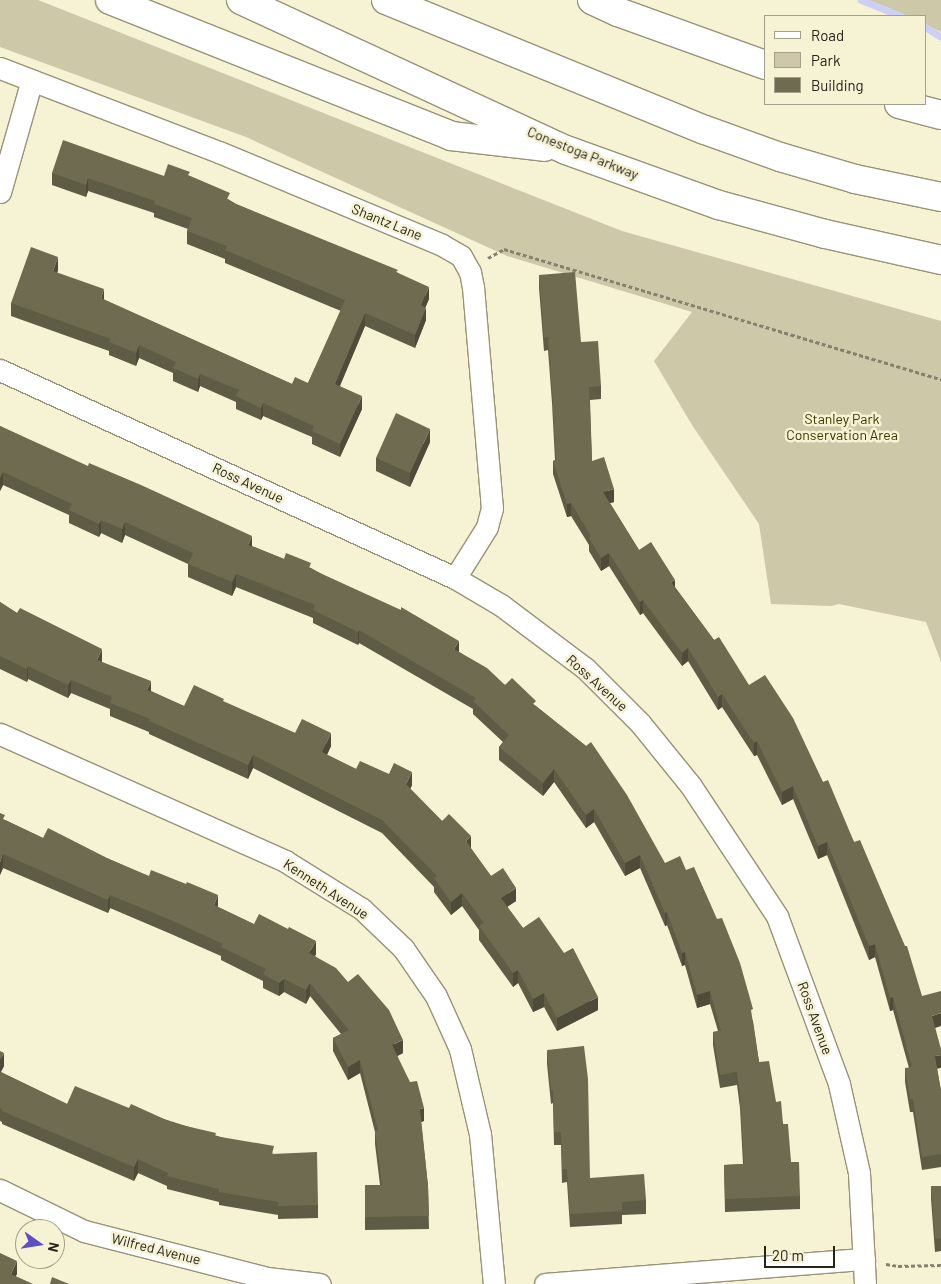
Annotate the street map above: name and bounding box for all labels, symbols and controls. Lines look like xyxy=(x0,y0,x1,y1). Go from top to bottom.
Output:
legend xyxy=(764,15,926,105)
text: Road xyxy=(811,26,844,44)
text: Park xyxy=(811,51,840,69)
text: Building xyxy=(811,76,864,94)
street label: Conestoga Parkway xyxy=(525,123,641,183)
street label: Shantz Lane xyxy=(349,200,425,244)
park label: Stanley Park Conservation Area xyxy=(786,411,898,444)
street label: Ross Avenue xyxy=(210,459,286,507)
street label: Ross Avenue xyxy=(563,651,631,715)
street label: Kenneth Avenue xyxy=(280,855,372,923)
street label: Ross Avenue xyxy=(794,979,836,1057)
north arrow xyxy=(15,1219,65,1269)
street label: Wilfred Avenue xyxy=(110,1230,202,1268)
scale bar xyxy=(766,1236,837,1268)
text: N xyxy=(45,1241,63,1254)
text: 20 m xyxy=(772,1246,804,1264)

